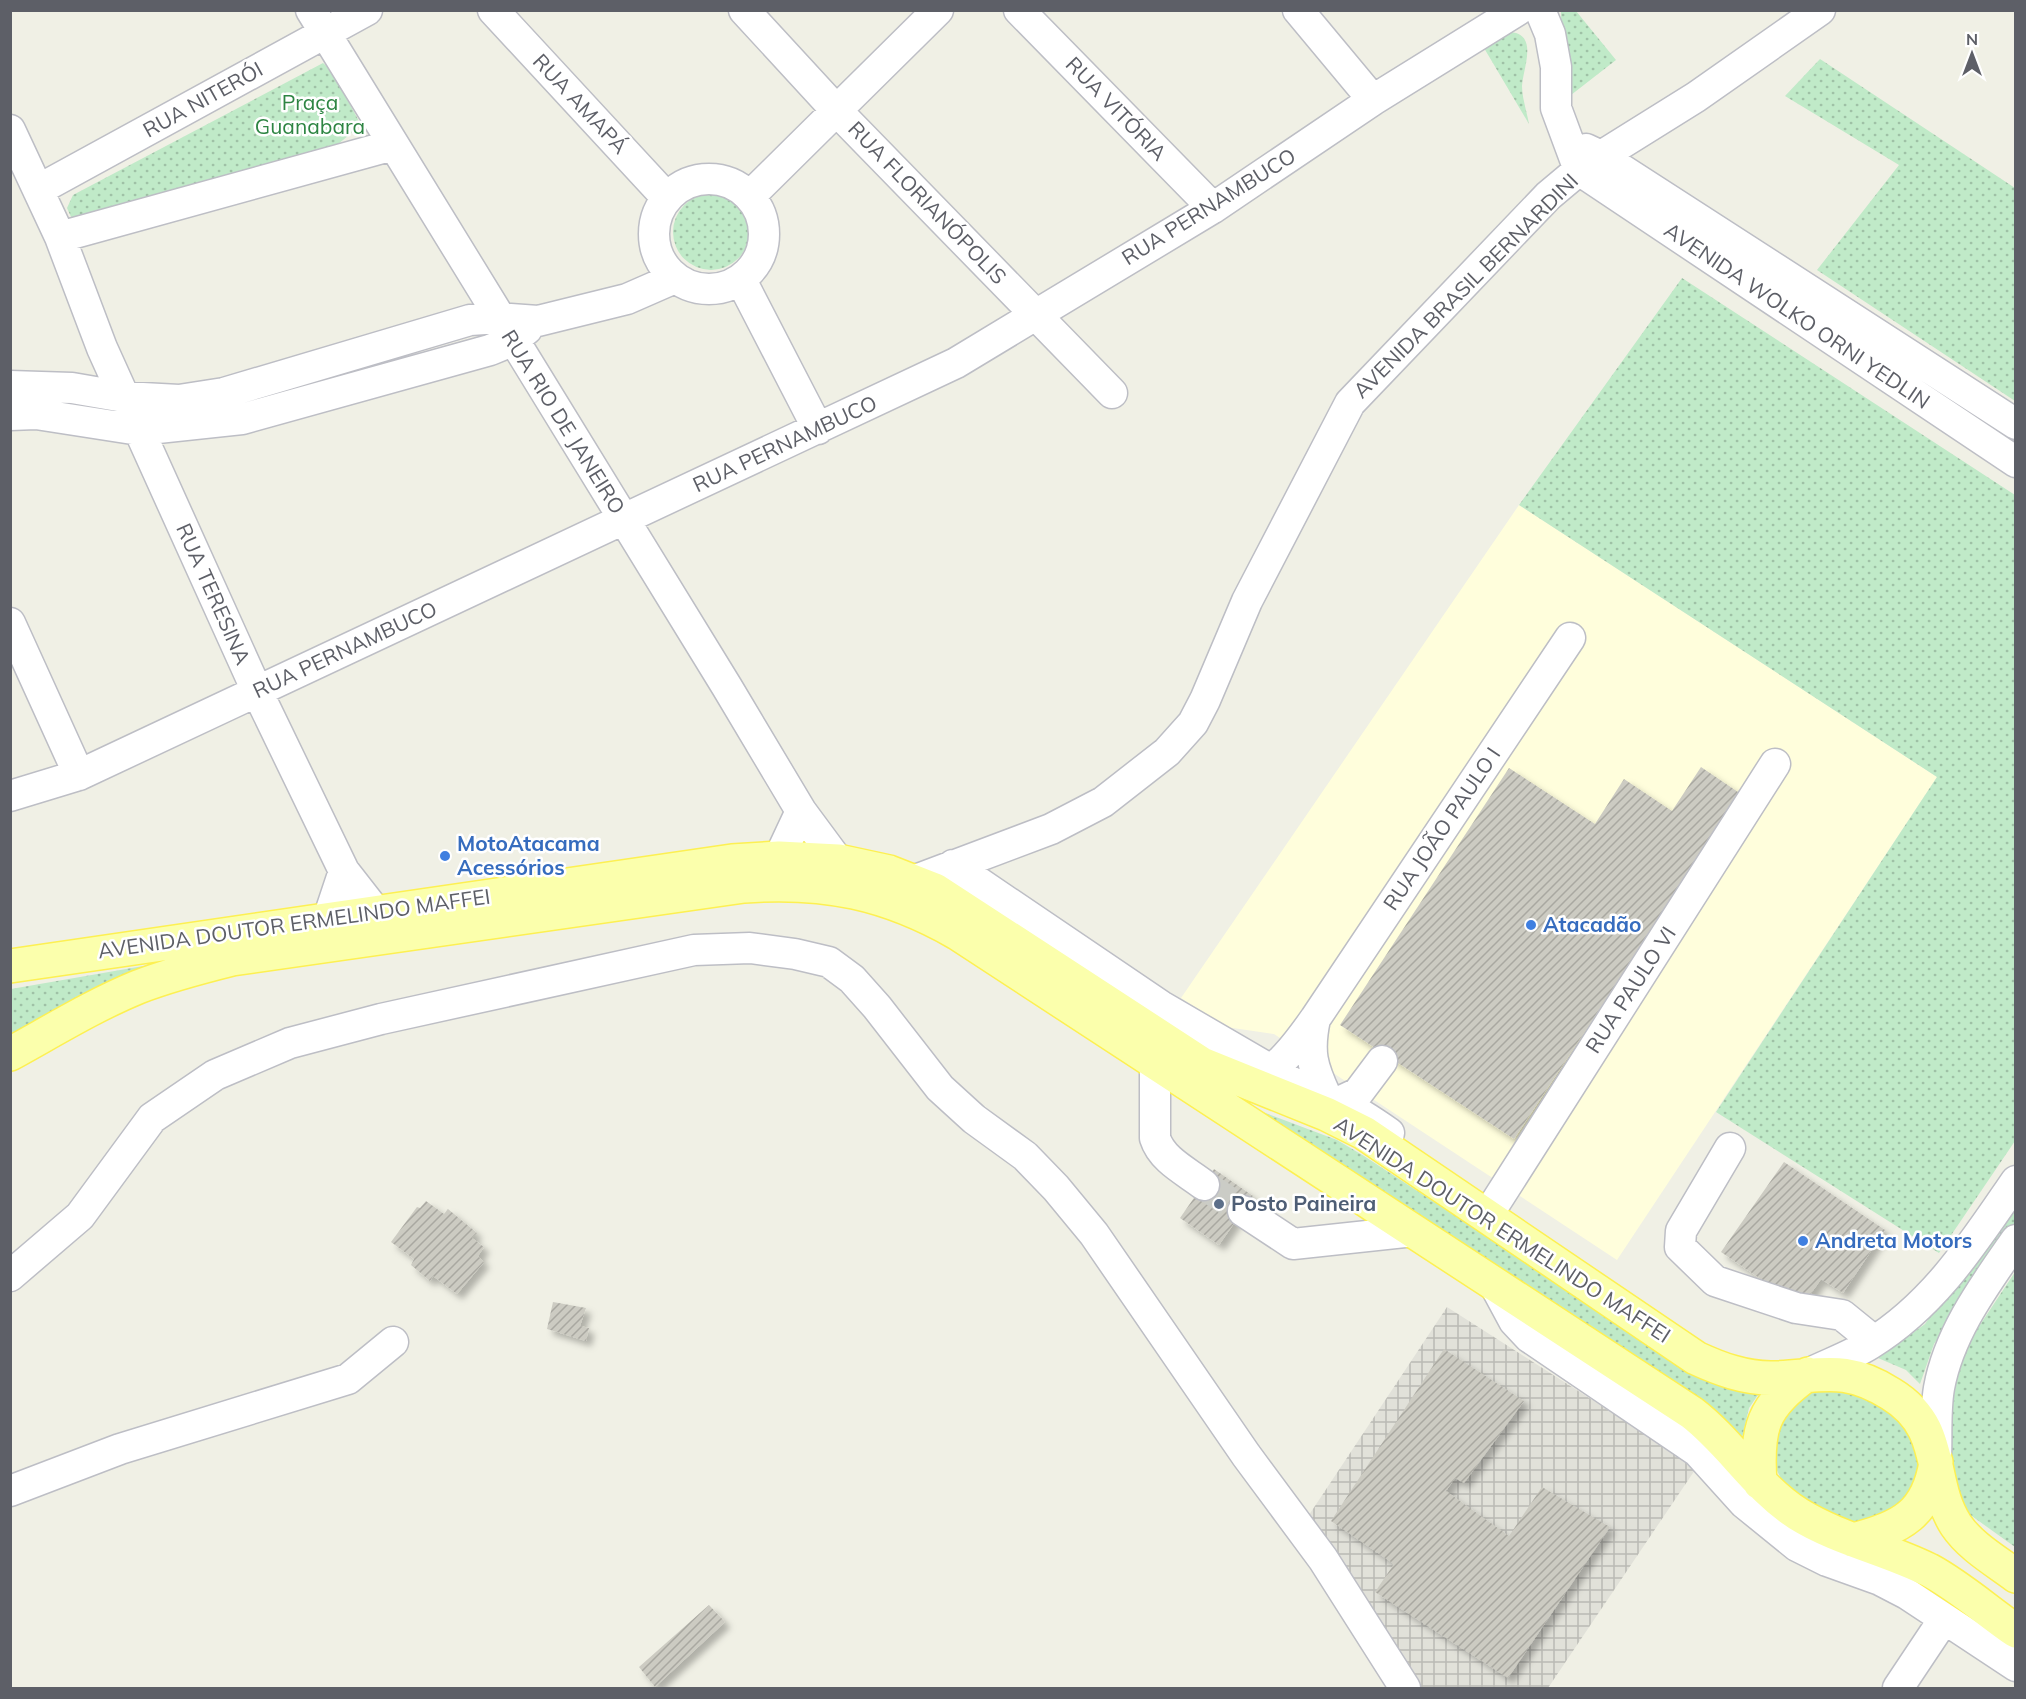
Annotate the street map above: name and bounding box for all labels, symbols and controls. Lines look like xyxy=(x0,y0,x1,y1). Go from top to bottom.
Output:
north arrow xyxy=(1942,24,2002,84)
text: N xyxy=(1966,29,1978,49)
street label: RUA AMAPÁ xyxy=(528,48,634,159)
street label: RUA VITÓRIA xyxy=(1061,51,1173,166)
street label: RUA NITERÓI xyxy=(138,56,267,143)
park label: Praça Guanabara xyxy=(255,89,365,139)
street label: RUA FLORIANÓPOLIS xyxy=(843,115,1012,289)
street label: RUA PERNAMBUCO xyxy=(1117,142,1300,270)
street label: AVENIDA BRASIL BERNARDINI xyxy=(1348,168,1583,403)
street label: AVENIDA WOLKO ORNI YEDLIN xyxy=(1660,216,1935,414)
street label: RUA RIO DE JANEIRO xyxy=(497,325,631,518)
street label: RUA PERNAMBUCO xyxy=(688,389,881,497)
street label: RUA TERESINA xyxy=(171,519,257,669)
street label: RUA PERNAMBUCO xyxy=(248,595,441,703)
street label: RUA JOÃO PAULO I xyxy=(1377,742,1505,915)
place label: MotoAtacama Acessórios xyxy=(457,830,600,880)
marker: MotoAtacama Acessórios xyxy=(438,849,452,863)
street label: AVENIDA DOUTOR ERMELINDO MAFFEI xyxy=(96,883,492,963)
place label: Atacadão xyxy=(1543,911,1641,937)
marker: Atacadão xyxy=(1524,918,1538,932)
street label: RUA PAULO VI xyxy=(1580,921,1681,1058)
street label: AVENIDA DOUTOR ERMELINDO MAFFEI xyxy=(1329,1110,1676,1348)
place label: Posto Paineira xyxy=(1231,1190,1376,1216)
marker: Posto Paineira xyxy=(1212,1197,1226,1211)
place label: Andreta Motors xyxy=(1815,1227,1972,1253)
marker: Andreta Motors xyxy=(1796,1234,1810,1248)

